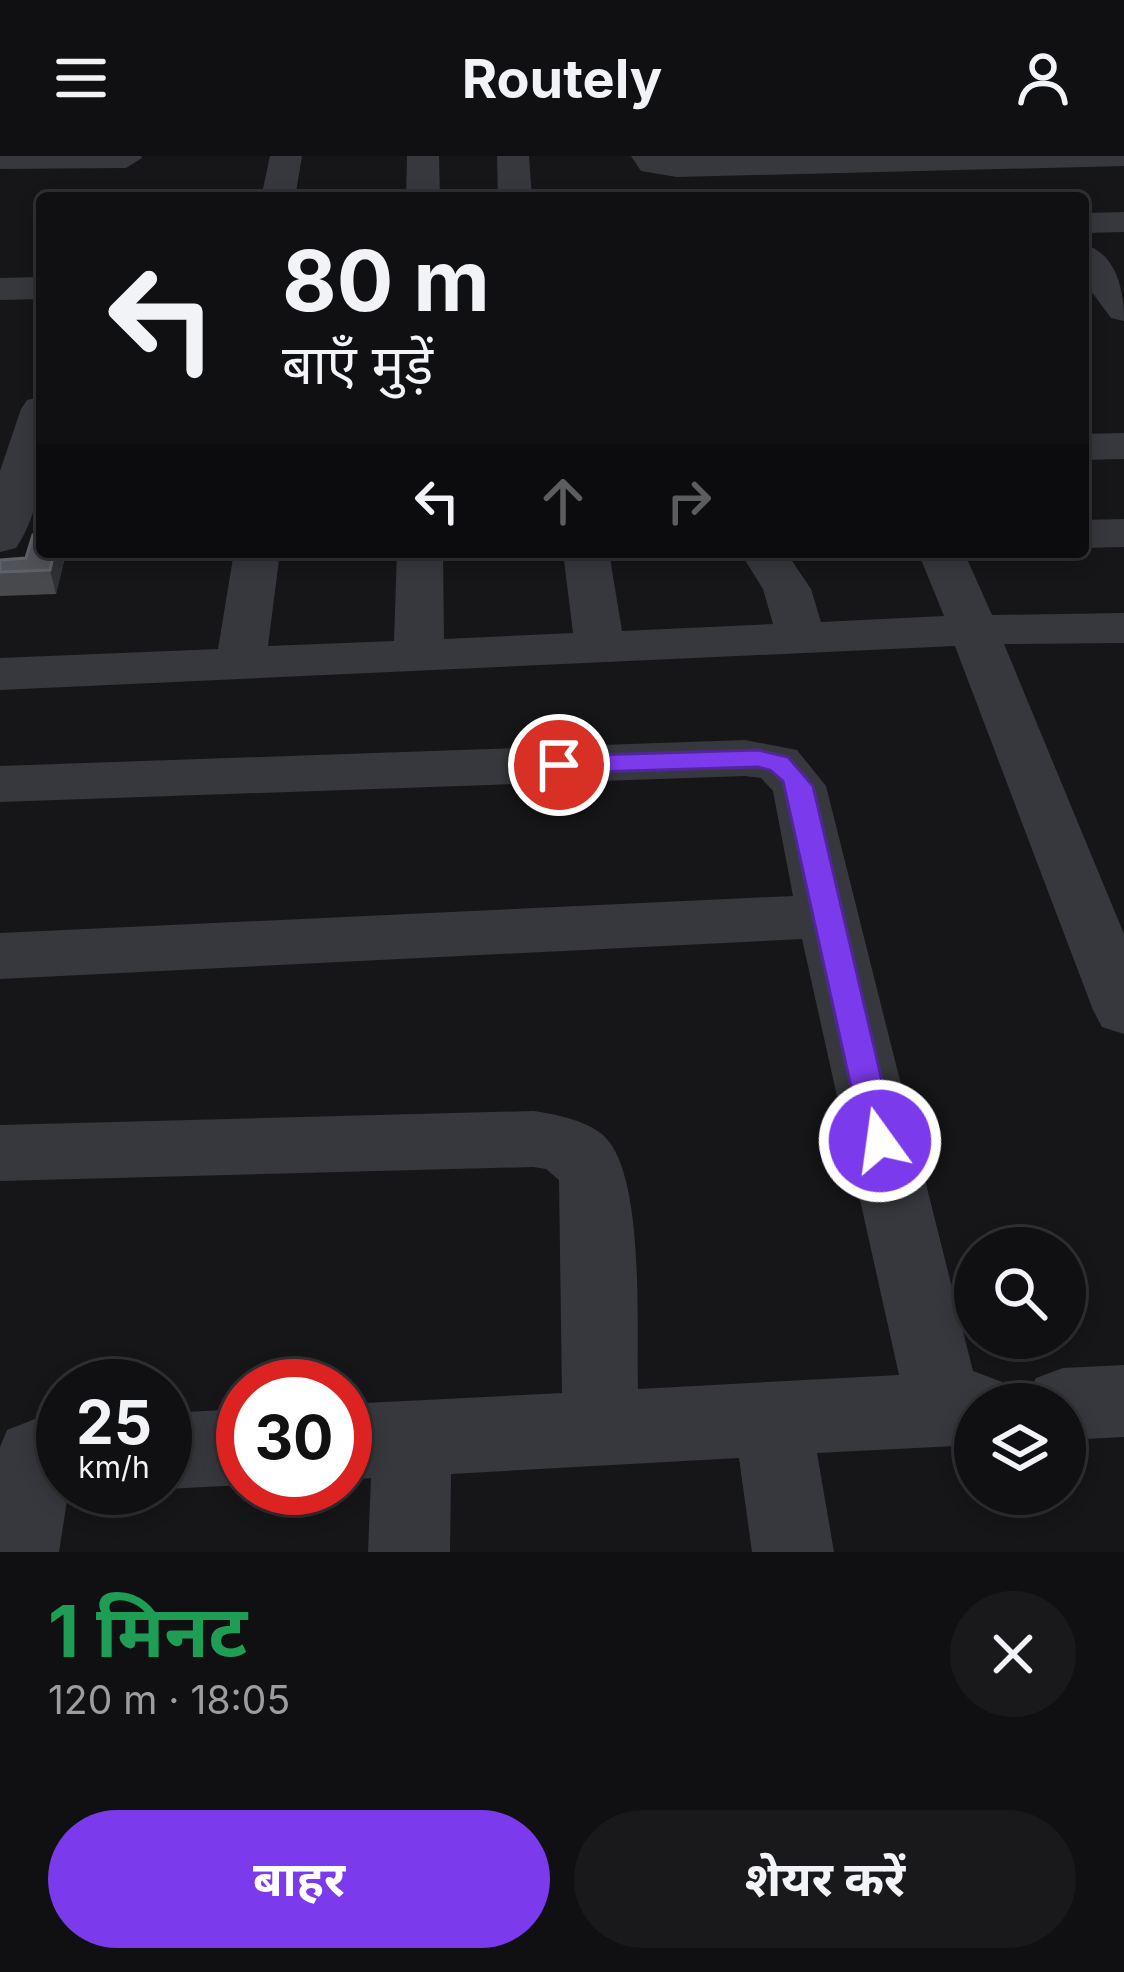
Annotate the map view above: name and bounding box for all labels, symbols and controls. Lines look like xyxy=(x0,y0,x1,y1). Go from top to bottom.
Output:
icon: menu xyxy=(48,45,114,111)
icon: person xyxy=(1010,45,1076,111)
text: Routely xyxy=(462,46,662,111)
text: 80 m xyxy=(282,230,490,331)
icon: left xyxy=(84,240,240,396)
text: बाएँ मुड़ें xyxy=(282,332,433,397)
icon: left xyxy=(404,468,470,534)
icon: ahead xyxy=(530,468,596,534)
icon: right xyxy=(656,468,722,534)
pin xyxy=(508,714,610,816)
icon: arrive xyxy=(526,732,592,798)
position arrow xyxy=(817,1078,943,1204)
map controls xyxy=(954,1227,1086,1515)
button: search xyxy=(954,1227,1086,1359)
speed limit sign: 30 xyxy=(216,1359,372,1515)
button: layers xyxy=(954,1383,1086,1515)
text: 25 xyxy=(76,1386,152,1458)
text: km/h xyxy=(78,1449,150,1485)
text: 1 मिनट xyxy=(48,1587,247,1674)
button: close xyxy=(950,1591,1076,1717)
text: 120 m · 18:05 xyxy=(48,1676,290,1723)
button: बाहर xyxy=(48,1810,550,1948)
button: शेयर करें xyxy=(574,1810,1076,1948)

